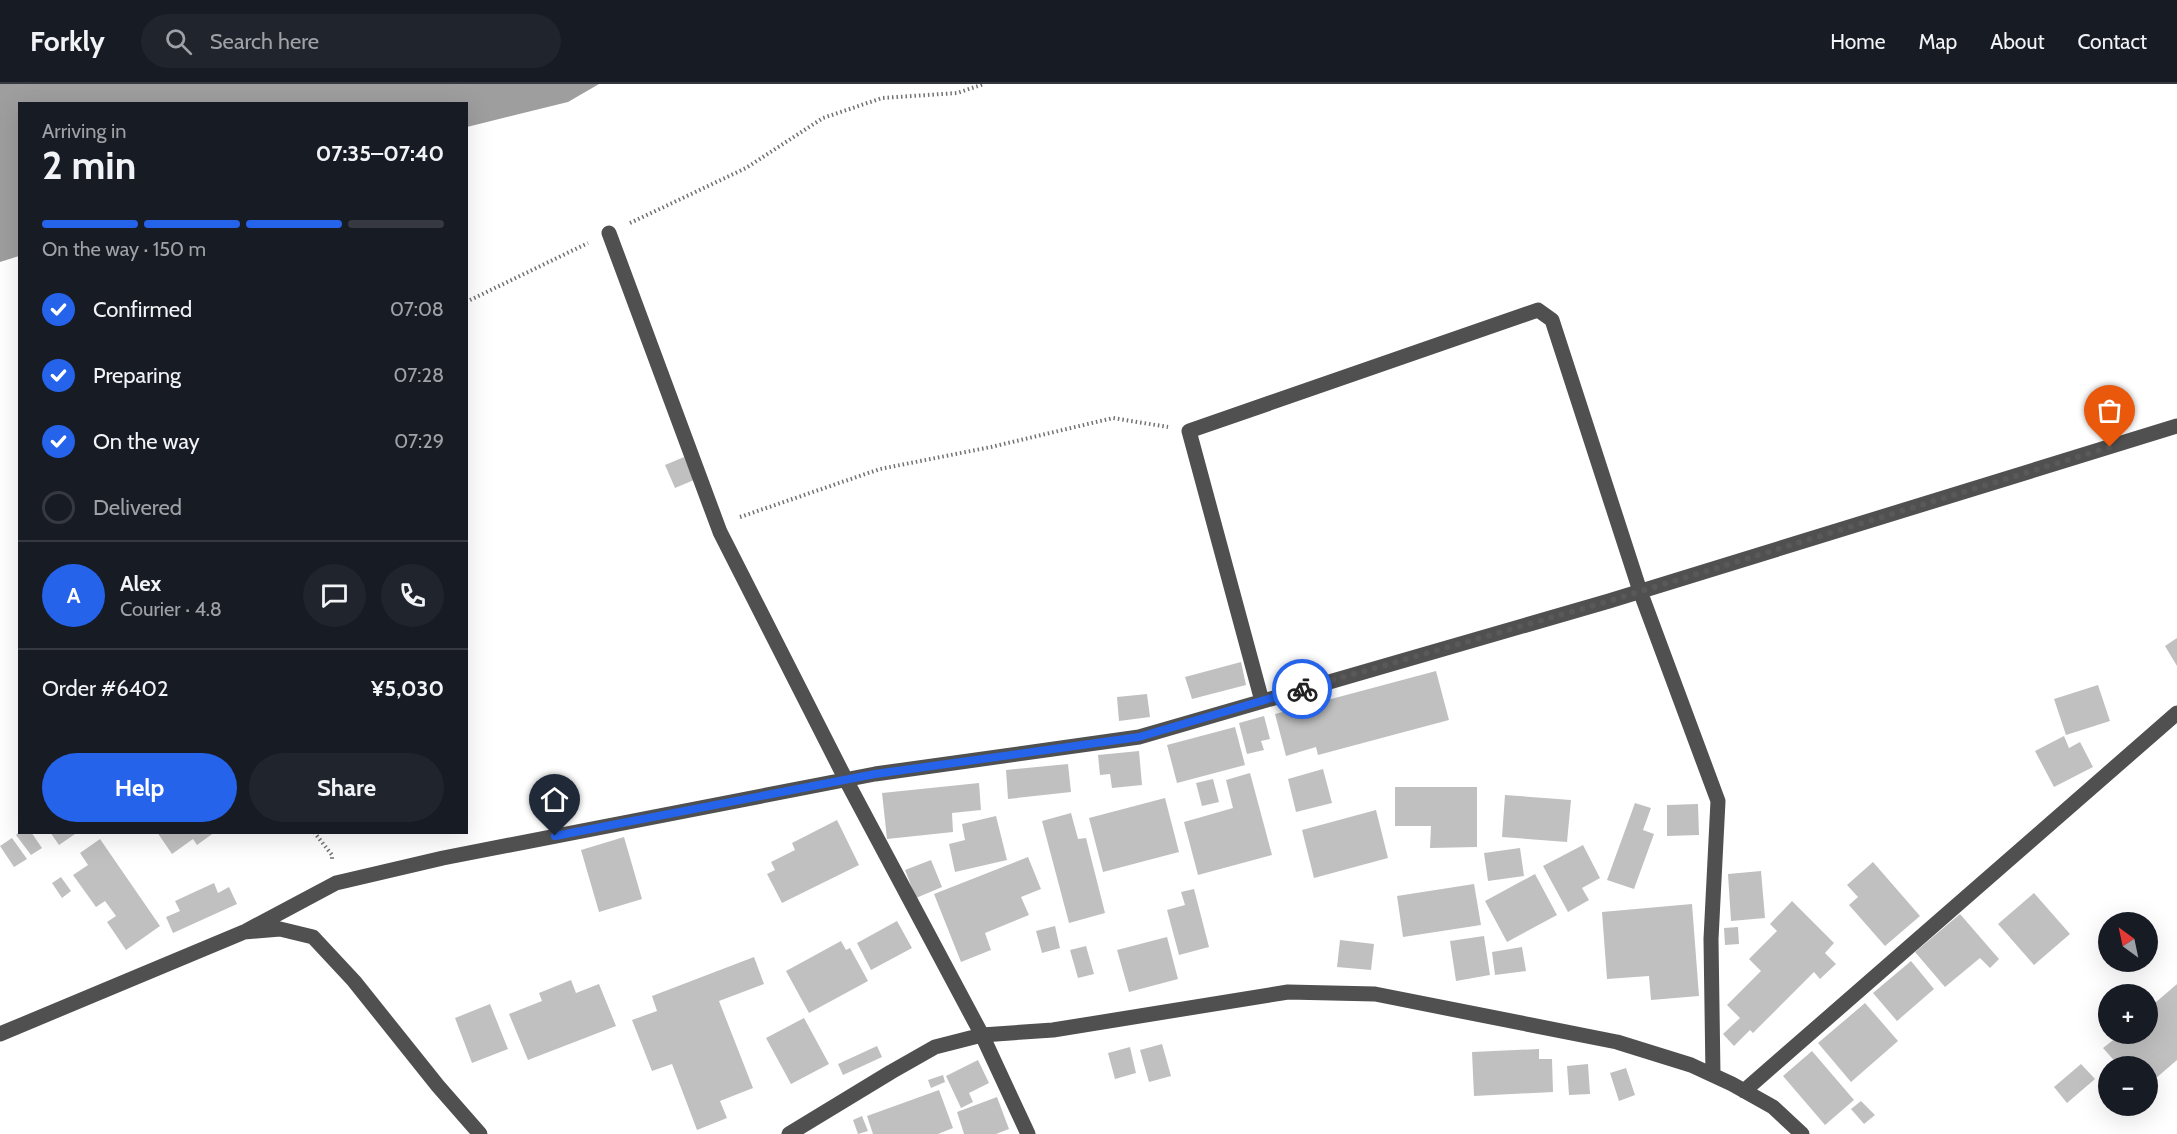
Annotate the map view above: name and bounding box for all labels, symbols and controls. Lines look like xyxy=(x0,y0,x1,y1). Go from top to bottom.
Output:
search box xyxy=(141,14,561,68)
text: Forkly xyxy=(30,24,105,58)
icon: search xyxy=(162,25,195,58)
text: Search here xyxy=(210,28,319,55)
text: Home xyxy=(1830,29,1886,54)
text: Map xyxy=(1919,29,1957,54)
text: About xyxy=(1990,29,2044,54)
text: Contact xyxy=(2077,29,2147,54)
text: Arriving in xyxy=(42,119,126,143)
text: 07:35–07:40 xyxy=(316,140,444,167)
text: 2 min xyxy=(42,141,136,189)
text: On the way · 150 m xyxy=(42,237,206,261)
icon: check xyxy=(42,293,75,326)
text: Confirmed xyxy=(93,296,192,323)
text: 07:08 xyxy=(390,297,444,321)
icon: check xyxy=(42,359,75,392)
text: Preparing xyxy=(93,362,181,389)
text: 07:28 xyxy=(393,363,444,387)
pin xyxy=(2084,385,2135,447)
icon: bag xyxy=(2093,394,2126,427)
icon: check xyxy=(42,425,75,458)
text: On the way xyxy=(93,428,200,455)
text: 07:29 xyxy=(394,429,444,453)
text: Delivered xyxy=(93,494,182,521)
button: chat xyxy=(303,564,366,627)
button: phone xyxy=(381,564,444,627)
text: Alex xyxy=(120,570,161,597)
text: A xyxy=(67,582,80,609)
text: Courier · 4.8 xyxy=(120,597,222,621)
courier xyxy=(1272,659,1332,719)
icon: bike xyxy=(1286,673,1319,706)
text: Order #6402 xyxy=(42,675,168,702)
text: ¥5,030 xyxy=(371,675,444,702)
button: Help xyxy=(42,753,237,822)
button: Share xyxy=(249,753,444,822)
pin xyxy=(529,774,580,836)
icon: home xyxy=(538,783,571,816)
north arrow xyxy=(2098,912,2158,972)
map controls xyxy=(2098,912,2158,1116)
button: + xyxy=(2098,984,2158,1044)
button: − xyxy=(2098,1056,2158,1116)

